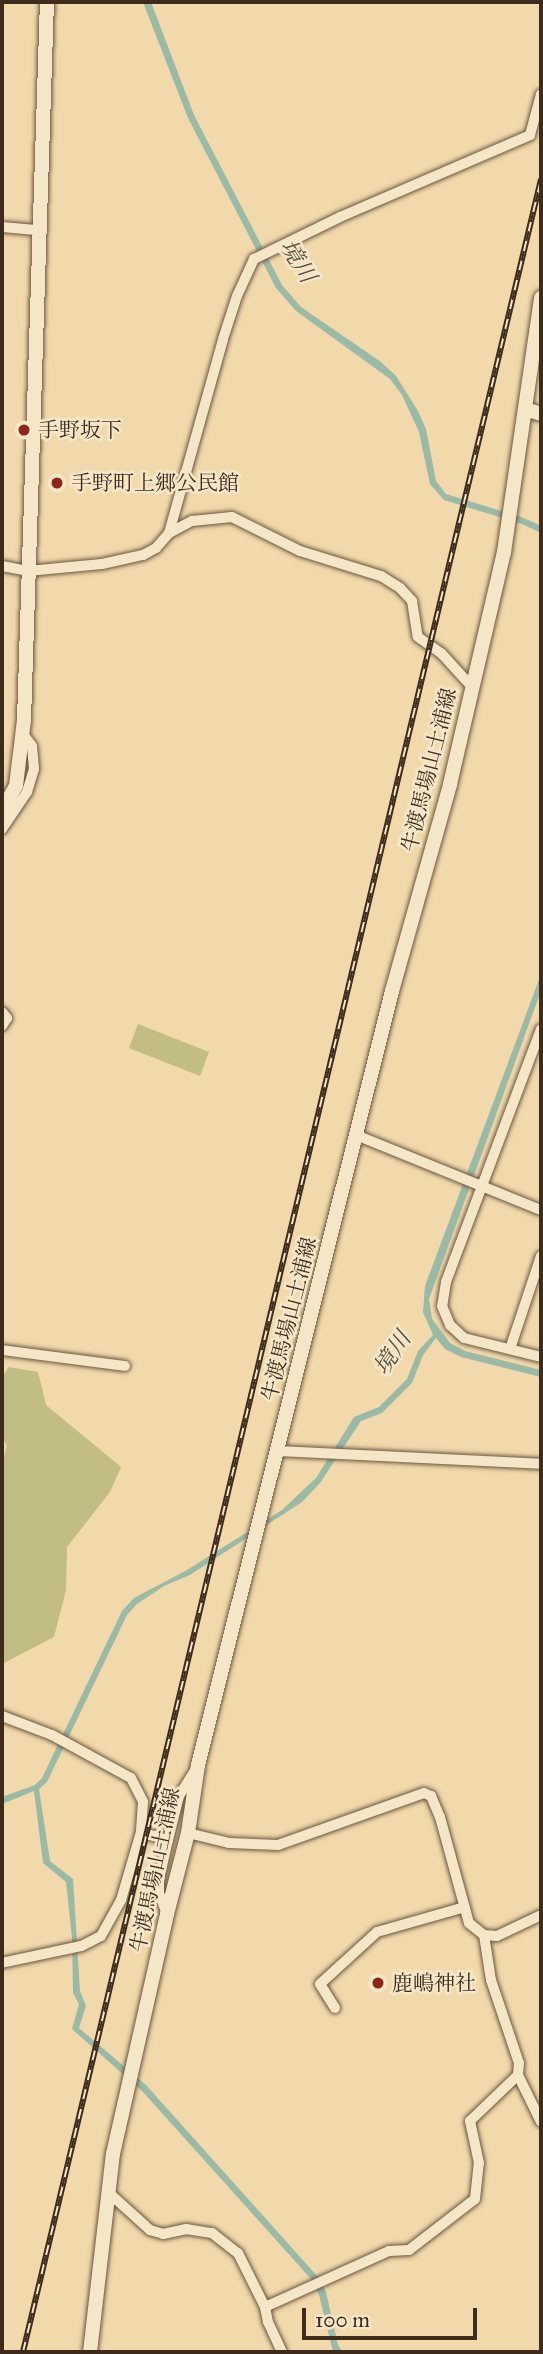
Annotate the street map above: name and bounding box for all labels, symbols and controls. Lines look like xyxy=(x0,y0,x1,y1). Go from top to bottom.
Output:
water label: 境川 xyxy=(274,234,322,288)
place label: 手野坂下 xyxy=(38,417,122,443)
marker: 手野坂下 xyxy=(16,422,32,438)
place label: 手野町上郷公民館 xyxy=(71,470,239,496)
marker: 手野町上郷公民館 xyxy=(49,475,65,491)
street label: 牛渡馬場山土浦線 xyxy=(396,685,462,855)
street label: 牛渡馬場山土浦線 xyxy=(256,1234,322,1404)
water label: 境川 xyxy=(368,1326,416,1380)
street label: 牛渡馬場山土浦線 xyxy=(125,1785,185,1955)
place label: 鹿嶋神社 xyxy=(392,1970,476,1996)
marker: 鹿嶋神社 xyxy=(370,1975,386,1991)
scale bar xyxy=(305,2294,480,2338)
text: 100 m xyxy=(315,2307,370,2333)

